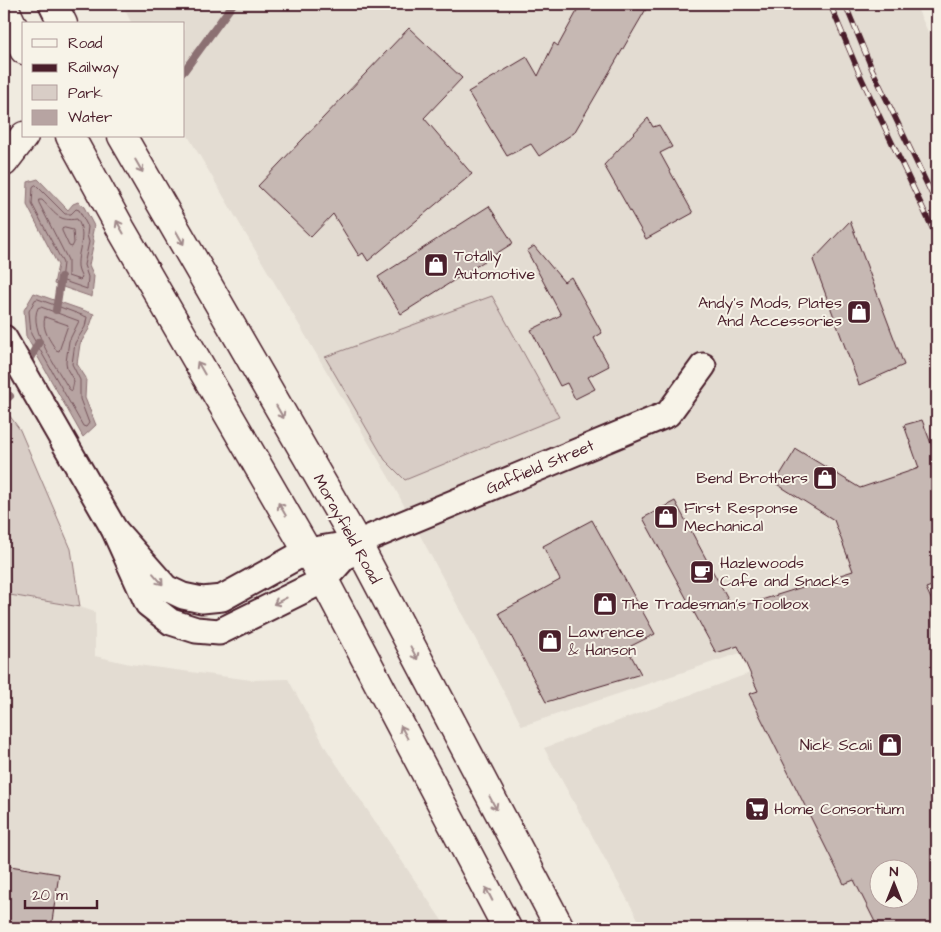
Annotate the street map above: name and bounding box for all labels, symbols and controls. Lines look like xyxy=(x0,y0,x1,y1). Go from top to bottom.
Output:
legend xyxy=(22,22,185,138)
text: Road xyxy=(68,33,103,54)
text: Railway xyxy=(68,57,119,79)
text: Park xyxy=(68,83,103,104)
text: Water xyxy=(68,107,112,128)
one-way arrow xyxy=(134,159,144,173)
one-way arrow xyxy=(115,221,125,235)
one-way arrow xyxy=(175,231,185,245)
place label: Totally Automotive xyxy=(454,245,535,285)
shop icon: Totally Automotive xyxy=(423,252,449,278)
place label: Andy's Mods, Plates And Accessories xyxy=(698,292,842,332)
shop icon: Andy's Mods, Plates And Accessories xyxy=(846,299,872,325)
one-way arrow xyxy=(196,362,206,376)
one-way arrow xyxy=(275,404,285,418)
street label: Gaffield Street xyxy=(482,434,598,500)
shop icon: Bend Brothers xyxy=(812,465,838,491)
place label: Bend Brothers xyxy=(696,467,808,489)
street label: Morayfield Road xyxy=(307,470,386,588)
place label: First Response Mechanical xyxy=(684,497,798,537)
one-way arrow xyxy=(277,503,287,517)
shop icon: First Response Mechanical xyxy=(653,504,679,530)
place label: Hazlewoods Cafe and Snacks xyxy=(720,552,849,592)
cafe icon: Hazlewoods Cafe and Snacks xyxy=(689,559,715,585)
one-way arrow xyxy=(153,572,164,585)
shop icon: The Tradesman's Toolbox xyxy=(592,591,618,617)
place label: The Tradesman's Toolbox xyxy=(622,593,809,615)
one-way arrow xyxy=(273,597,288,606)
place label: Lawrence & Hanson xyxy=(568,621,645,661)
shop icon: Lawrence & Hanson xyxy=(537,628,563,654)
one-way arrow xyxy=(410,645,420,660)
one-way arrow xyxy=(399,724,409,739)
shop icon: Nick Scali xyxy=(877,732,903,758)
place label: Nick Scali xyxy=(800,734,873,756)
one-way arrow xyxy=(488,795,498,810)
supermarket icon: Home Consortium xyxy=(744,796,770,822)
place label: Home Consortium xyxy=(774,798,904,820)
north arrow xyxy=(868,860,918,910)
text: N xyxy=(890,862,899,882)
scale bar xyxy=(25,877,98,909)
text: 20 m xyxy=(32,885,68,906)
one-way arrow xyxy=(484,887,494,902)

